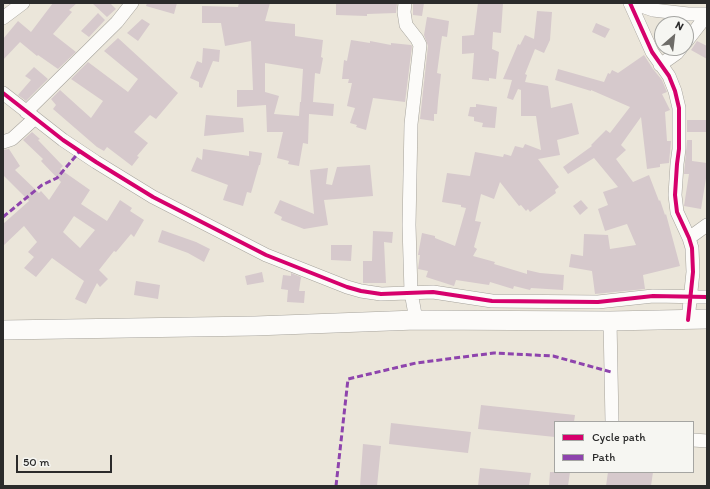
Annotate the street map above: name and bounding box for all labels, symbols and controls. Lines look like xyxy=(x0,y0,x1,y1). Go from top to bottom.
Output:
north arrow xyxy=(654,16,694,56)
text: N xyxy=(673,18,686,33)
legend xyxy=(554,421,694,473)
text: Cycle path xyxy=(592,430,646,444)
scale bar xyxy=(18,447,114,473)
text: Path xyxy=(592,450,615,464)
text: 50 m xyxy=(23,455,49,469)

